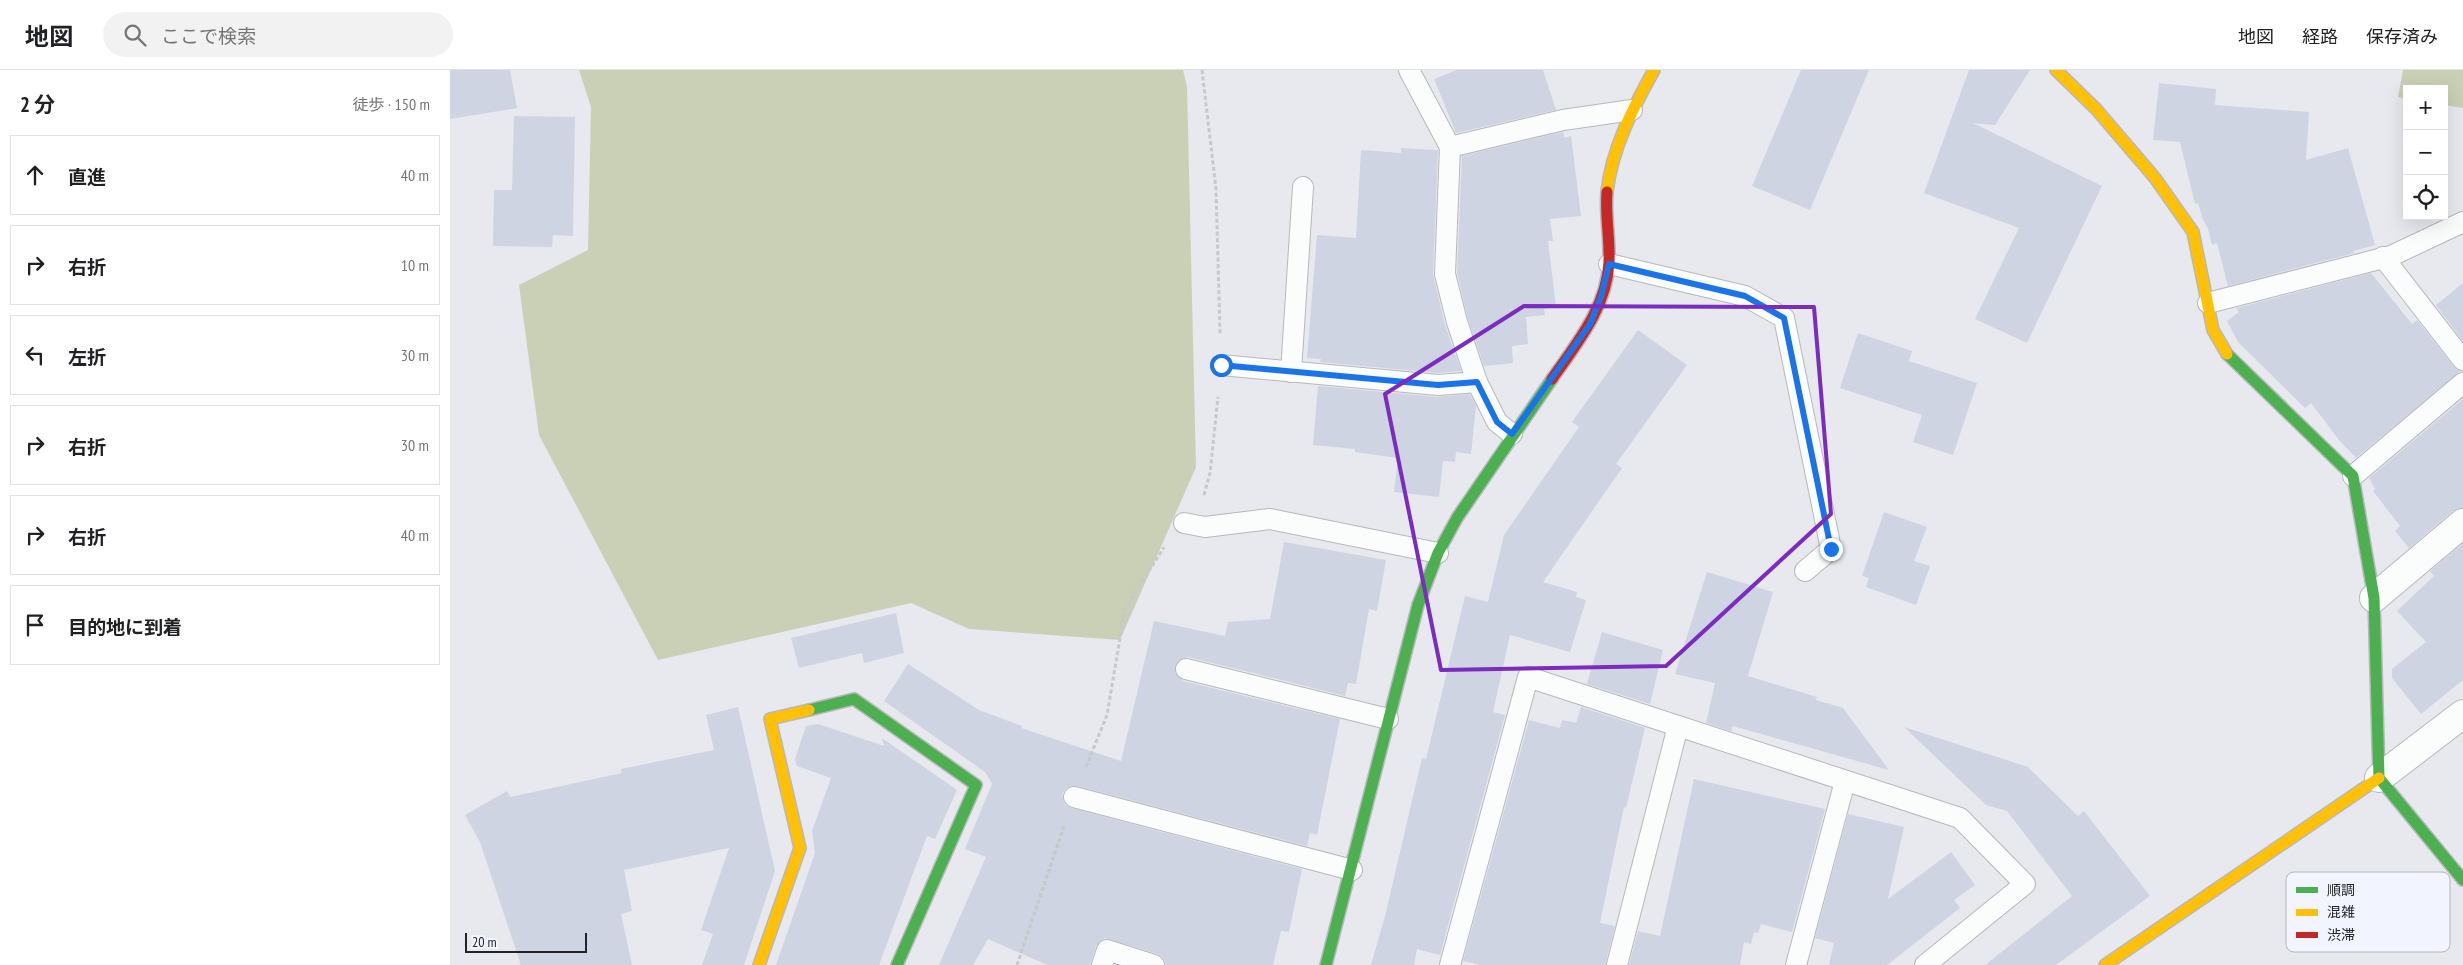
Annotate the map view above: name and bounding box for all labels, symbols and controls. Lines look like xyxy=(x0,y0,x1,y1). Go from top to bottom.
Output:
search box xyxy=(103,12,453,57)
text: 地図 xyxy=(25,21,73,52)
icon: search xyxy=(121,21,149,49)
text: ここで検索 xyxy=(161,24,256,48)
text: 地図 xyxy=(2238,25,2274,48)
text: 経路 xyxy=(2302,25,2338,48)
text: 保存済み xyxy=(2366,25,2438,48)
map controls xyxy=(2403,85,2448,220)
button: + xyxy=(2403,85,2448,130)
text: 2 分 xyxy=(20,91,55,118)
text: 徒歩 · 150 m xyxy=(352,94,430,114)
button: − xyxy=(2403,130,2448,175)
icon: ahead xyxy=(21,161,49,189)
text: 直進 xyxy=(68,165,106,189)
text: 40 m xyxy=(401,165,429,185)
button: locate xyxy=(2403,175,2448,220)
icon: right xyxy=(21,251,49,279)
text: 右折 xyxy=(68,255,106,279)
text: 10 m xyxy=(401,255,429,275)
icon: left xyxy=(21,341,49,369)
text: 左折 xyxy=(68,345,106,369)
text: 30 m xyxy=(401,345,429,365)
route start xyxy=(1210,354,1233,377)
icon: right xyxy=(21,431,49,459)
text: 右折 xyxy=(68,435,106,459)
text: 30 m xyxy=(401,435,429,455)
icon: right xyxy=(21,521,49,549)
text: 右折 xyxy=(68,525,106,549)
text: 40 m xyxy=(401,525,429,545)
route end xyxy=(1820,538,1843,561)
icon: arrive xyxy=(21,611,49,639)
text: 目的地に到着 xyxy=(68,615,182,639)
legend xyxy=(2286,872,2450,952)
text: 順調 xyxy=(2327,881,2355,899)
text: 混雑 xyxy=(2327,903,2355,921)
text: 渋滞 xyxy=(2327,926,2355,944)
scale bar xyxy=(465,930,588,953)
text: 20 m xyxy=(472,933,497,951)

